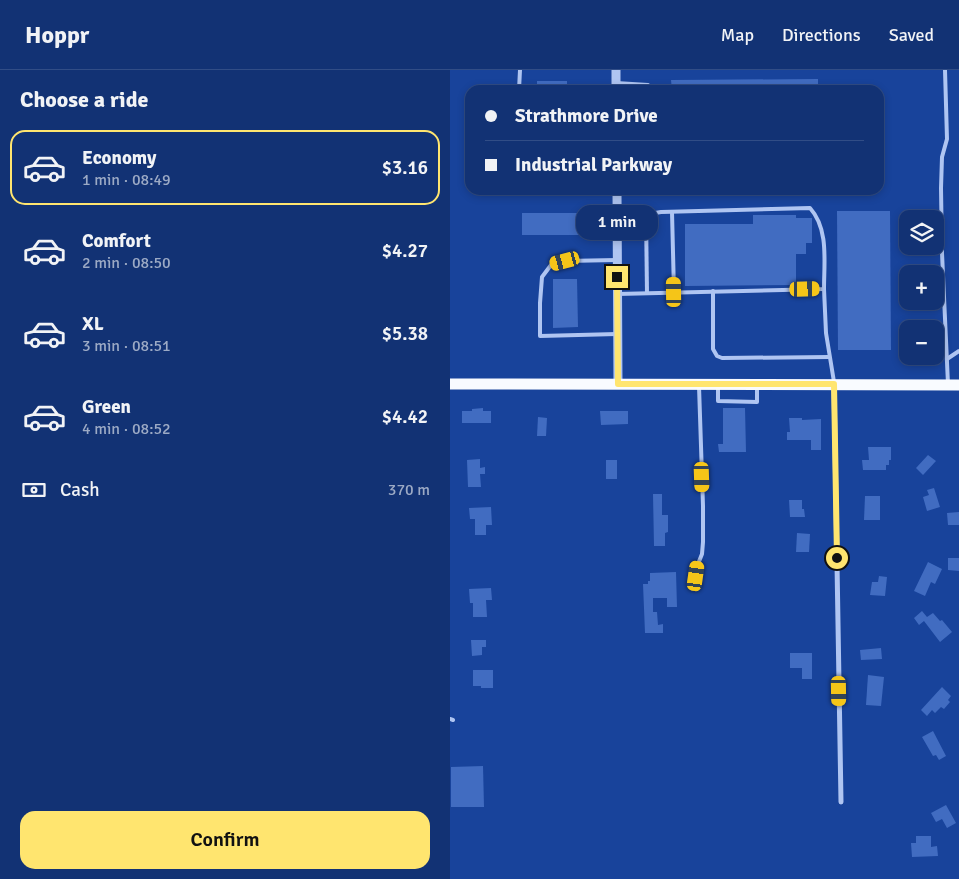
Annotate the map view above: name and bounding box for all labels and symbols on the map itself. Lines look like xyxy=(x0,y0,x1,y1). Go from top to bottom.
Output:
callout: 1 min xyxy=(576,204,658,240)
car xyxy=(548,250,581,272)
route end xyxy=(606,266,628,288)
car xyxy=(666,277,681,307)
car xyxy=(789,281,820,297)
car xyxy=(693,462,710,492)
route start xyxy=(826,547,848,569)
car xyxy=(686,560,705,592)
car xyxy=(831,676,846,706)

